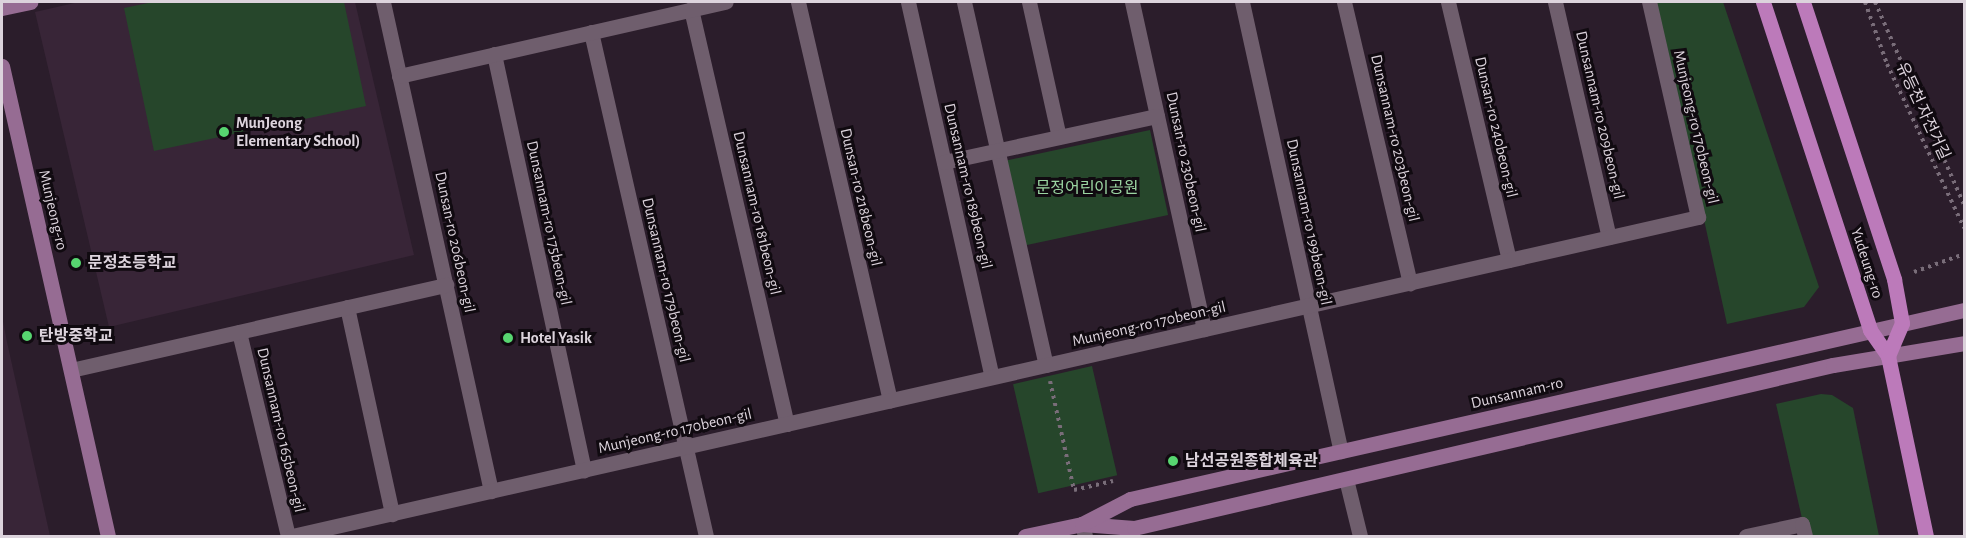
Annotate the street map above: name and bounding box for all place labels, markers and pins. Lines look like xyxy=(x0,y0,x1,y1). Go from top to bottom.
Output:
place label: MunJeong Elementary School) xyxy=(236,113,360,151)
marker: MunJeong Elementary School) xyxy=(217,125,231,139)
place label: 문정초등학교 xyxy=(88,253,176,273)
marker: 문정초등학교 xyxy=(69,256,83,270)
place label: 탄방중학교 xyxy=(39,326,113,346)
place label: Hotel Yasik xyxy=(520,328,592,348)
marker: 탄방중학교 xyxy=(20,329,34,343)
marker: Hotel Yasik xyxy=(501,331,515,345)
place label: 남선공원종합체육관 xyxy=(1185,451,1317,471)
marker: 남선공원종합체육관 xyxy=(1166,454,1180,468)

